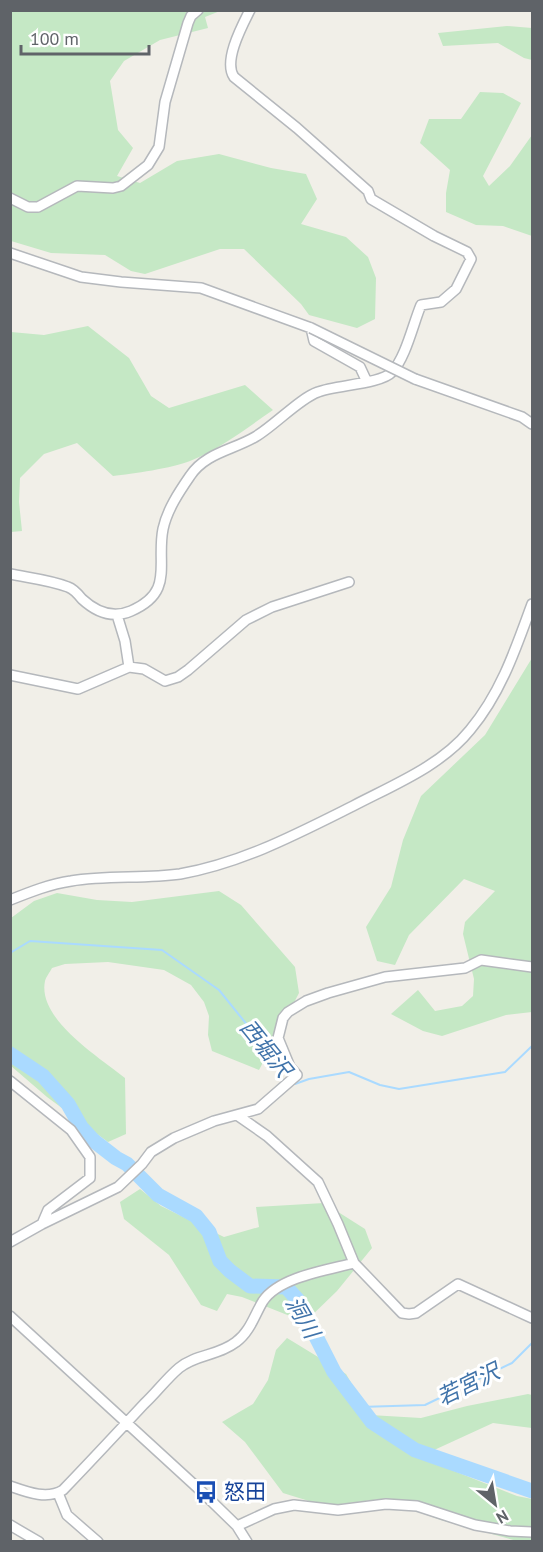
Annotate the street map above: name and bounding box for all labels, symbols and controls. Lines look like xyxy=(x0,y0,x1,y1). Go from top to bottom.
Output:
scale bar xyxy=(21,18,148,56)
text: 100 m xyxy=(30,27,79,50)
water label: 西堀沢 xyxy=(234,1014,300,1085)
water label: 洞川 xyxy=(280,1291,327,1345)
water label: 若宮沢 xyxy=(432,1356,506,1411)
north arrow xyxy=(465,1474,525,1534)
place label: 怒田 xyxy=(224,1478,266,1505)
bus stop icon: 怒田 xyxy=(193,1479,219,1505)
text: N xyxy=(493,1506,512,1528)

